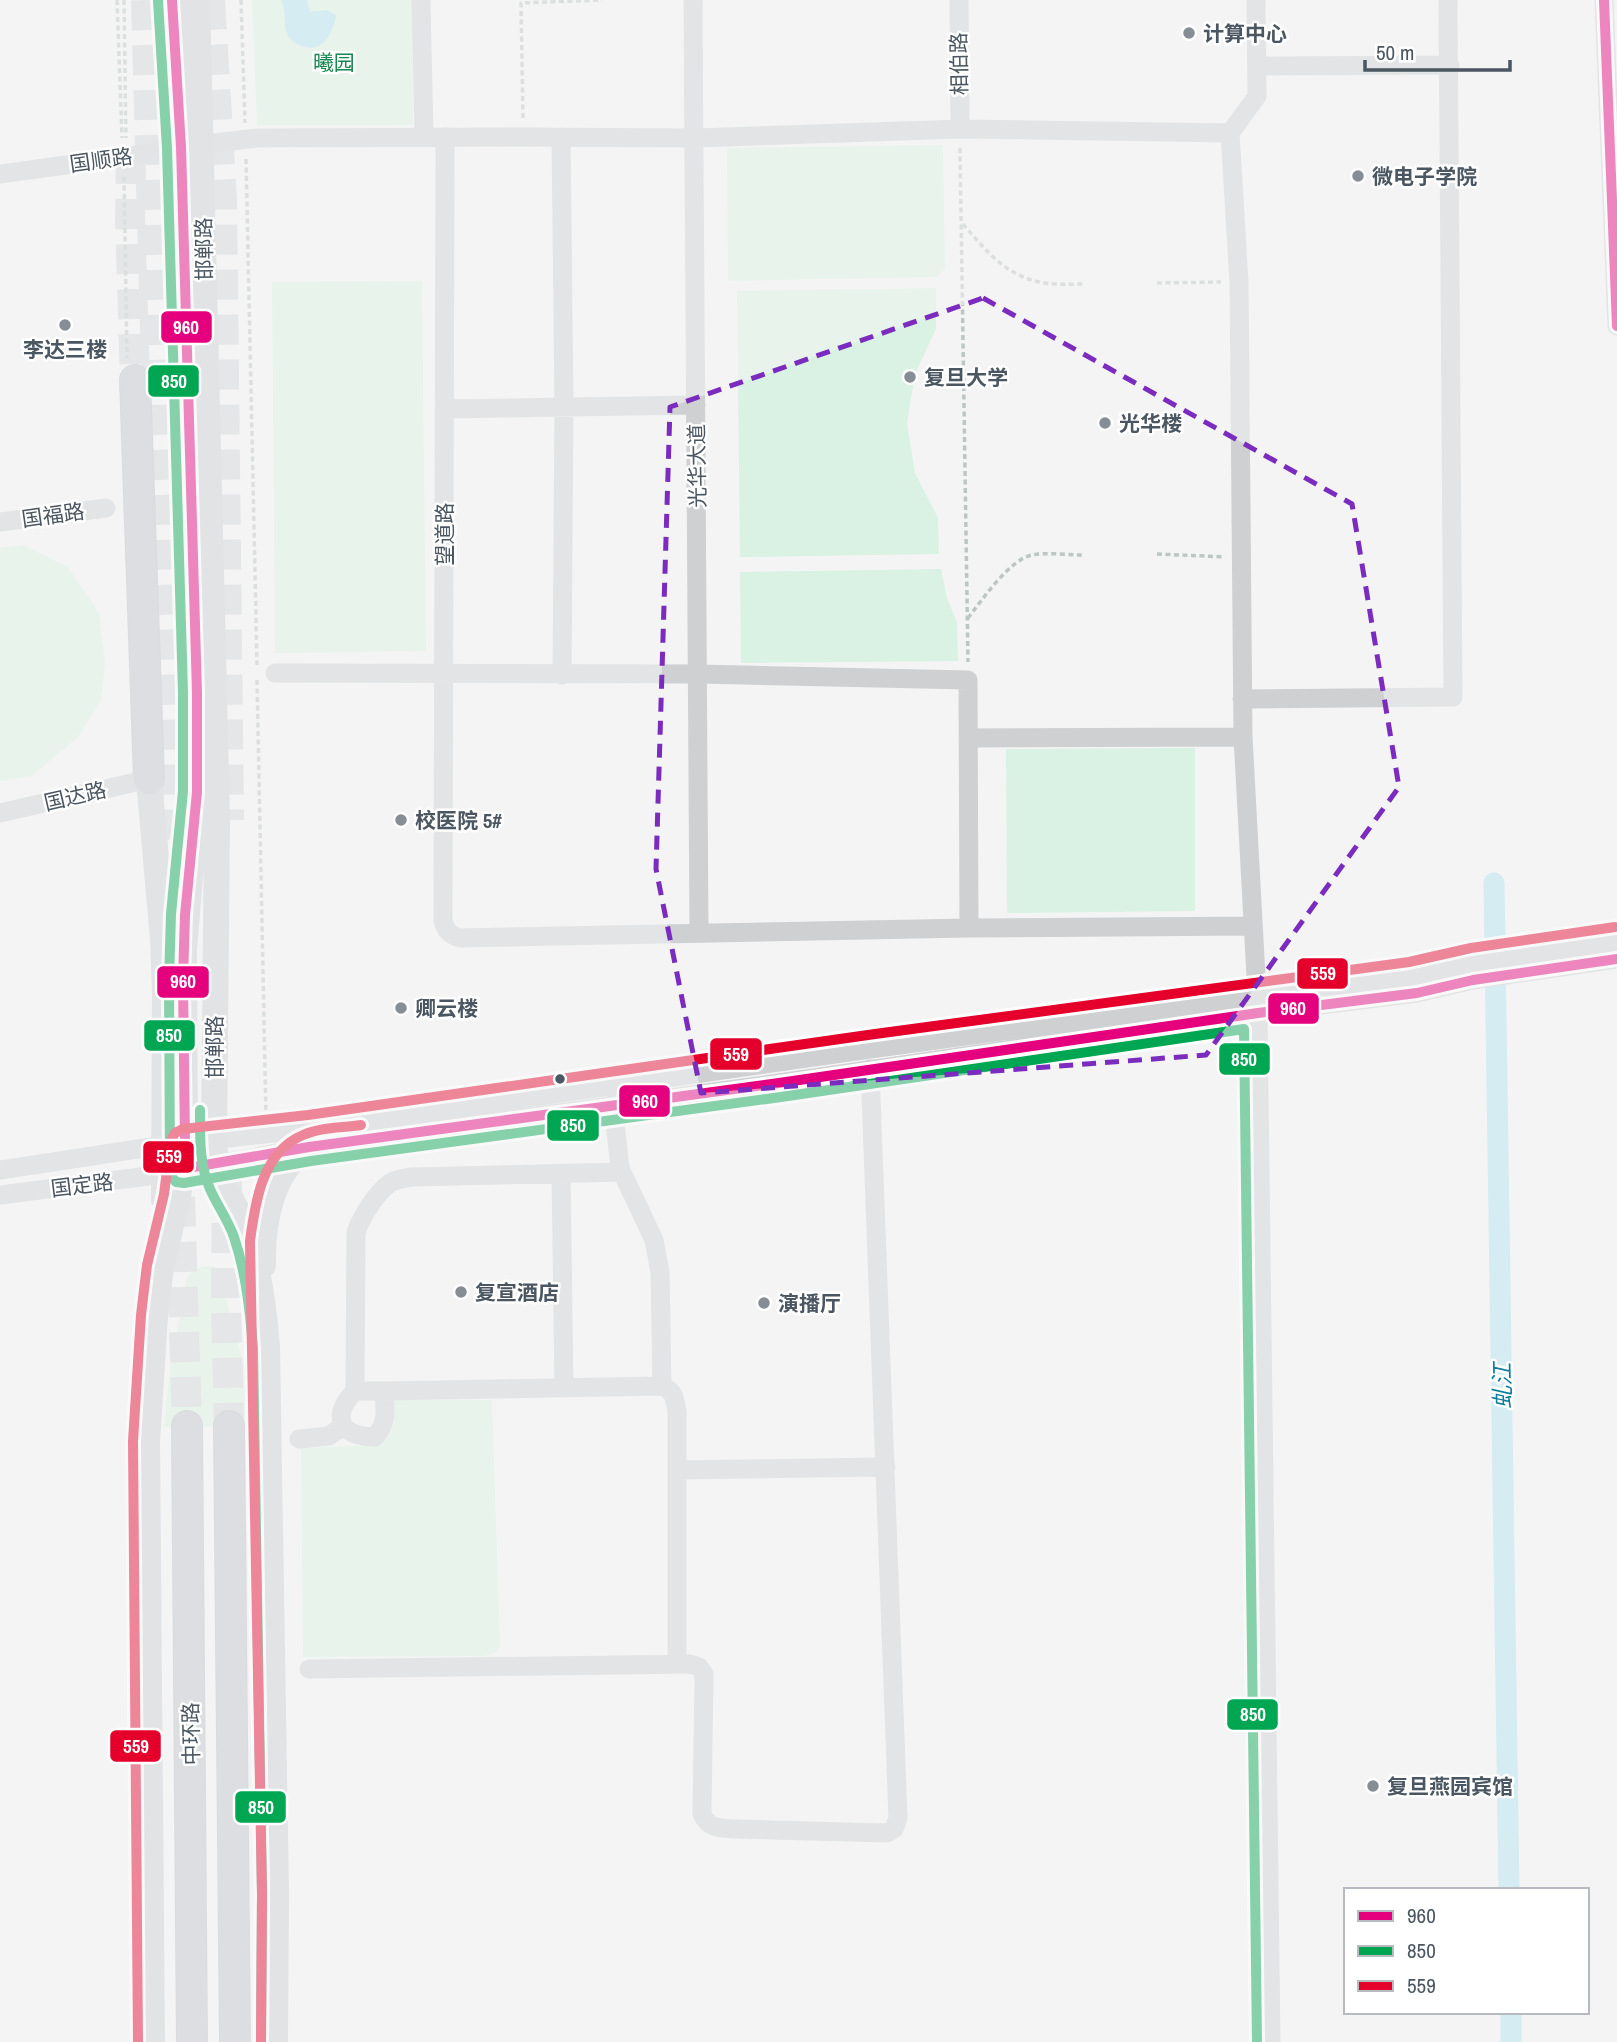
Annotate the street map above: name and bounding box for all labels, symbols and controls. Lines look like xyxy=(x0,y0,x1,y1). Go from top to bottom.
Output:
place label: 计算中心 xyxy=(1203,19,1287,48)
marker: 计算中心 xyxy=(1181,25,1197,41)
scale bar xyxy=(1365,28,1510,72)
street label: 相伯路 xyxy=(944,32,974,96)
text: 50 m xyxy=(1376,38,1414,67)
park label: 曦园 xyxy=(313,48,355,77)
street label: 国顺路 xyxy=(68,141,134,179)
place label: 微电子学院 xyxy=(1372,162,1477,191)
marker: 微电子学院 xyxy=(1350,168,1366,184)
street label: 邯郸路 xyxy=(189,217,219,281)
line badge: 960 xyxy=(160,310,213,344)
text: 960 xyxy=(173,314,199,340)
marker: 李达三楼 xyxy=(57,317,73,333)
place label: 李达三楼 xyxy=(23,335,107,364)
place label: 复旦大学 xyxy=(924,363,1008,392)
line badge: 850 xyxy=(147,364,200,398)
text: 850 xyxy=(161,368,187,394)
marker: 复旦大学 xyxy=(902,369,918,385)
place label: 光华楼 xyxy=(1119,409,1182,438)
marker: 光华楼 xyxy=(1097,415,1113,431)
street label: 光华大道 xyxy=(682,424,712,508)
street label: 国福路 xyxy=(20,496,86,534)
street label: 望道路 xyxy=(430,503,459,566)
street label: 国达路 xyxy=(41,775,109,817)
place label: 校医院 5# xyxy=(415,806,502,835)
marker: 校医院 5# xyxy=(393,812,409,828)
line badge: 559 xyxy=(1296,957,1349,990)
text: 559 xyxy=(1310,960,1336,986)
line badge: 960 xyxy=(156,965,210,999)
text: 960 xyxy=(170,968,196,994)
line badge: 960 xyxy=(1267,992,1320,1025)
place label: 卿云楼 xyxy=(415,994,478,1023)
text: 960 xyxy=(1280,995,1306,1021)
marker: 卿云楼 xyxy=(393,1000,409,1016)
street label: 邯郸路 xyxy=(200,1016,229,1079)
line badge: 850 xyxy=(143,1019,196,1052)
text: 850 xyxy=(156,1022,182,1048)
line badge: 559 xyxy=(709,1037,763,1071)
text: 559 xyxy=(723,1041,749,1067)
line badge: 850 xyxy=(1218,1042,1271,1076)
text: 850 xyxy=(1231,1046,1257,1072)
unlabelled marker xyxy=(553,1072,567,1086)
line badge: 960 xyxy=(618,1084,671,1118)
text: 960 xyxy=(632,1088,658,1114)
line badge: 850 xyxy=(546,1109,600,1142)
text: 850 xyxy=(560,1112,586,1138)
line badge: 559 xyxy=(142,1140,195,1174)
text: 559 xyxy=(156,1143,182,1169)
street label: 国定路 xyxy=(49,1167,115,1203)
place label: 复宣酒店 xyxy=(475,1278,559,1307)
marker: 复宣酒店 xyxy=(453,1284,469,1300)
place label: 演播厅 xyxy=(778,1289,841,1318)
marker: 演播厅 xyxy=(756,1295,772,1311)
water label: 虬江 xyxy=(1486,1360,1518,1409)
line badge: 850 xyxy=(1226,1698,1279,1731)
text: 850 xyxy=(1240,1701,1266,1727)
street label: 中环路 xyxy=(176,1702,206,1766)
line badge: 559 xyxy=(109,1729,162,1763)
text: 559 xyxy=(123,1733,149,1759)
place label: 复旦燕园宾馆 xyxy=(1387,1772,1513,1801)
marker: 复旦燕园宾馆 xyxy=(1365,1778,1381,1794)
line badge: 850 xyxy=(234,1790,287,1824)
text: 850 xyxy=(248,1794,274,1820)
legend xyxy=(1344,1888,1589,2014)
text: 960 xyxy=(1407,1901,1436,1930)
text: 850 xyxy=(1407,1936,1436,1965)
text: 559 xyxy=(1407,1971,1436,2000)

